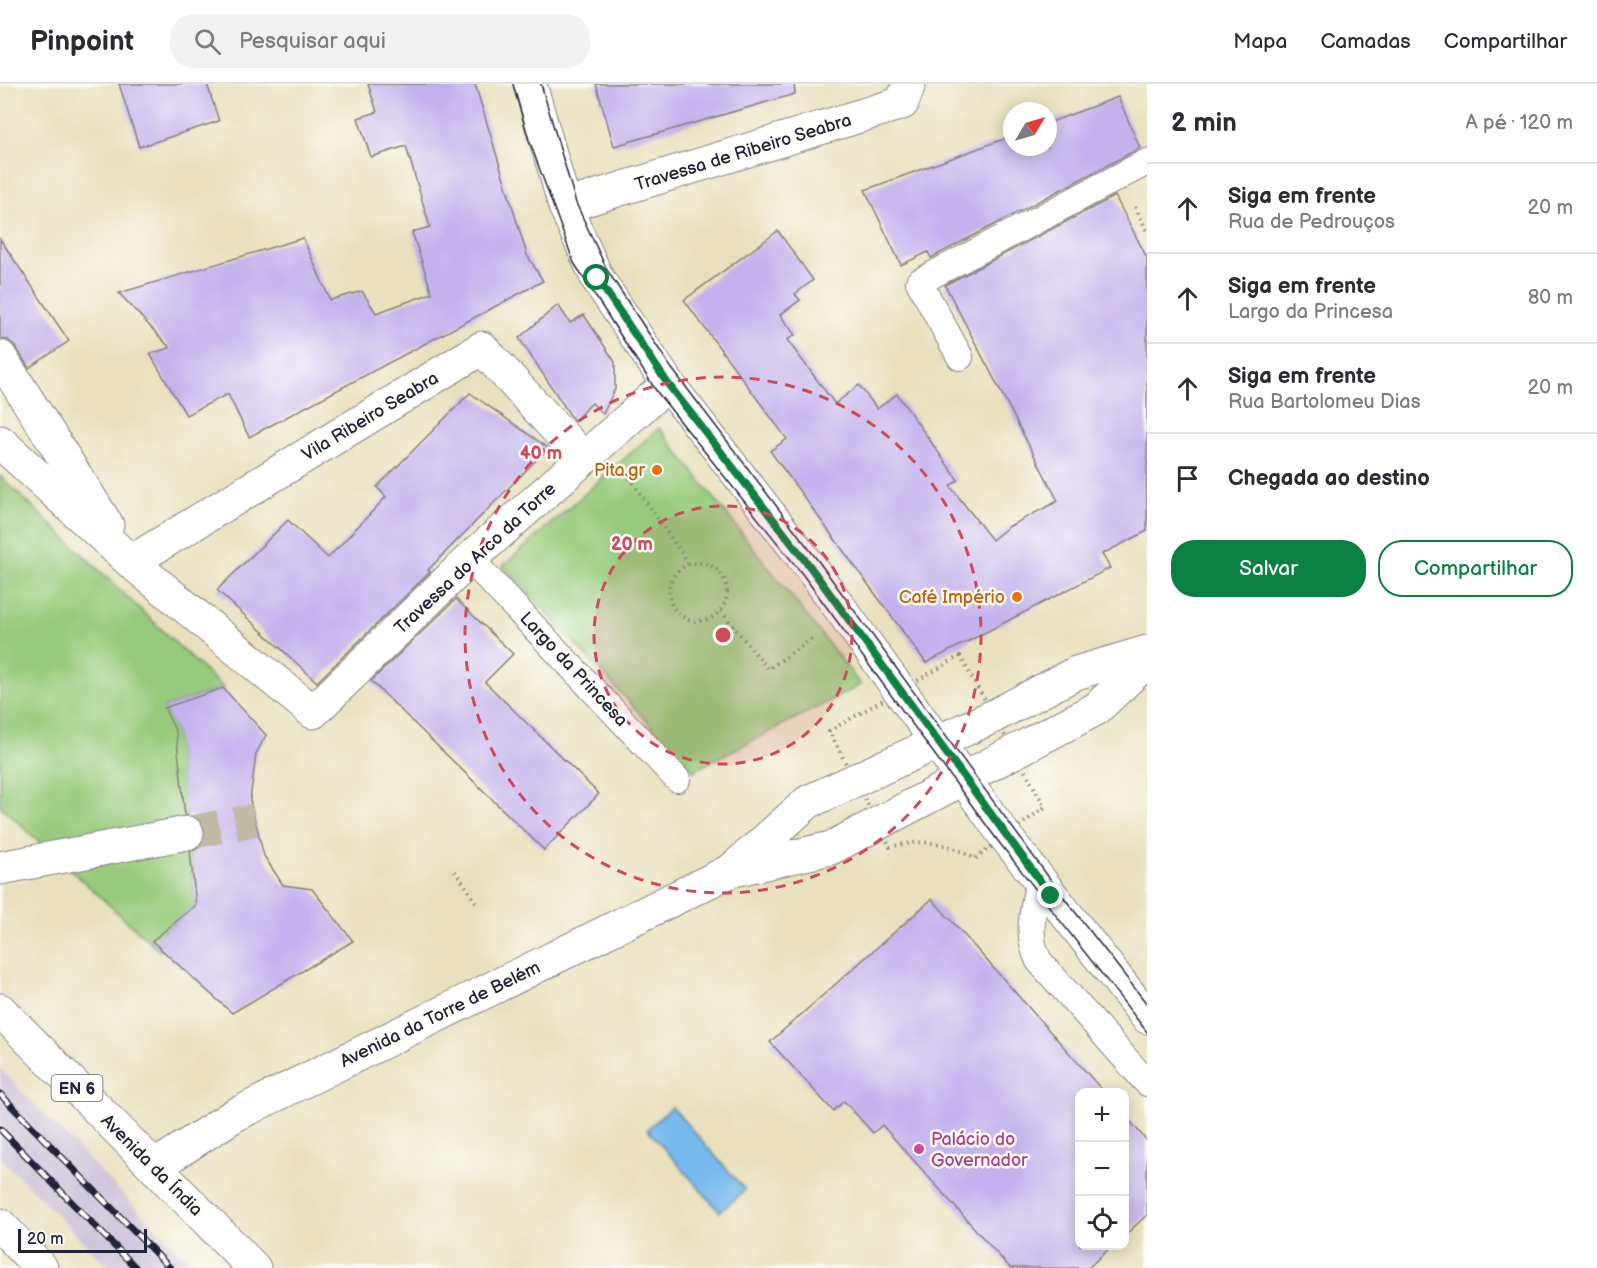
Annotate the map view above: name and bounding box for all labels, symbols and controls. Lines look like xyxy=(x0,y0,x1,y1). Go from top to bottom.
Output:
search box xyxy=(170,14,590,68)
text: Pinpoint xyxy=(30,25,134,58)
icon: search xyxy=(191,25,224,58)
text: Pesquisar aqui xyxy=(239,28,386,55)
text: Mapa xyxy=(1233,29,1287,54)
text: Camadas xyxy=(1320,29,1411,54)
text: Compartilhar xyxy=(1444,29,1567,54)
north arrow xyxy=(1003,102,1057,156)
text: 2 min xyxy=(1171,108,1237,139)
street label: Travessa de Ribeiro Seabra xyxy=(632,110,854,195)
text: A pé · 120 m xyxy=(1465,111,1573,135)
text: Siga em frente xyxy=(1228,183,1376,210)
icon: ahead xyxy=(1171,192,1204,225)
text: 20 m xyxy=(1528,196,1573,220)
text: Rua de Pedrouços xyxy=(1228,210,1395,234)
route start xyxy=(583,264,609,290)
text: Siga em frente xyxy=(1228,273,1376,300)
icon: ahead xyxy=(1171,282,1204,315)
text: 80 m xyxy=(1528,286,1573,310)
text: Largo da Princesa xyxy=(1228,300,1393,324)
text: Siga em frente xyxy=(1228,363,1376,390)
street label: Vila Ribeiro Seabra xyxy=(298,367,442,465)
icon: ahead xyxy=(1171,372,1204,405)
text: 20 m xyxy=(1528,376,1573,400)
text: Rua Bartolomeu Dias xyxy=(1228,390,1421,414)
text: 40 m xyxy=(520,443,562,464)
place label: Pita.gr xyxy=(594,460,645,481)
icon: arrive xyxy=(1171,462,1204,495)
marker: Pita.gr xyxy=(650,463,664,477)
text: Chegada ao destino xyxy=(1228,465,1430,492)
street label: Travessa do Arco da Torre xyxy=(390,478,561,639)
text: 20 m xyxy=(611,534,653,555)
button: Salvar xyxy=(1171,540,1366,597)
button: Compartilhar xyxy=(1378,540,1573,597)
place label: Café Império xyxy=(899,587,1005,608)
marker: Café Império xyxy=(1010,590,1024,604)
street label: Largo da Princesa xyxy=(515,608,632,731)
centre of rings xyxy=(713,625,733,645)
route end xyxy=(1037,882,1063,908)
street label: Avenida da Torre de Belém xyxy=(337,957,544,1072)
road number: EN 6 xyxy=(52,1075,103,1101)
map controls xyxy=(1075,1088,1129,1250)
button: + xyxy=(1075,1088,1129,1142)
street label: Avenida da Índia xyxy=(96,1109,208,1221)
place label: Palácio do Governador xyxy=(931,1129,1028,1171)
marker: Palácio do Governador xyxy=(912,1142,926,1156)
button: − xyxy=(1075,1142,1129,1196)
button: locate xyxy=(1075,1196,1129,1250)
scale bar xyxy=(18,1226,147,1254)
text: 20 m xyxy=(27,1230,63,1249)

